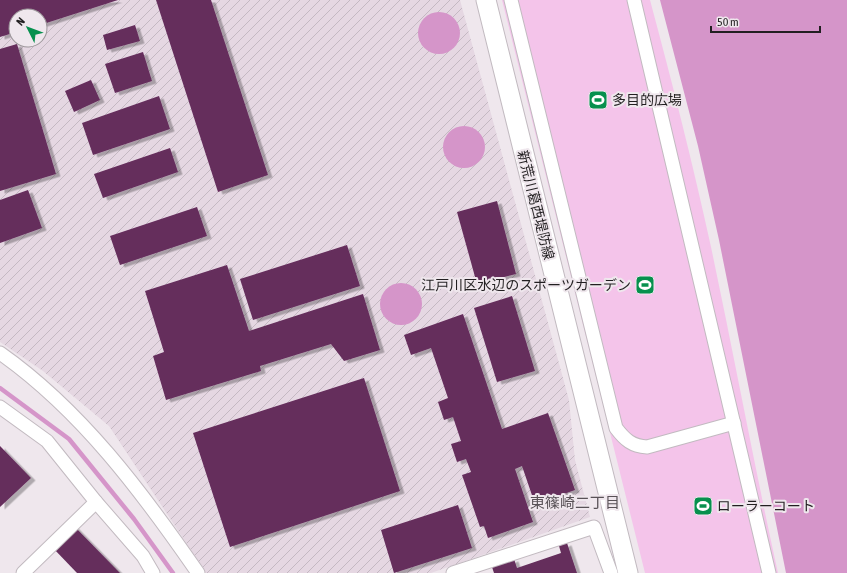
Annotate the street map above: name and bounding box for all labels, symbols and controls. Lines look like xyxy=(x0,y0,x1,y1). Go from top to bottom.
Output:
north arrow xyxy=(8,8,48,48)
scale bar xyxy=(711,8,820,34)
text: N xyxy=(14,15,27,28)
text: 50 m xyxy=(717,15,739,29)
sports icon: 多目的広場 xyxy=(587,89,609,111)
place label: 多目的広場 xyxy=(612,92,682,108)
street label: 新荒川葛西堤防線 xyxy=(515,149,557,261)
sports icon: 江戸川区水辺のスポーツガーデン xyxy=(634,274,656,296)
place label: 江戸川区水辺のスポーツガーデン xyxy=(421,277,631,293)
district label: 東篠崎二丁目 xyxy=(530,494,620,511)
sports icon: ローラーコート xyxy=(692,495,714,517)
place label: ローラーコート xyxy=(717,498,815,514)

